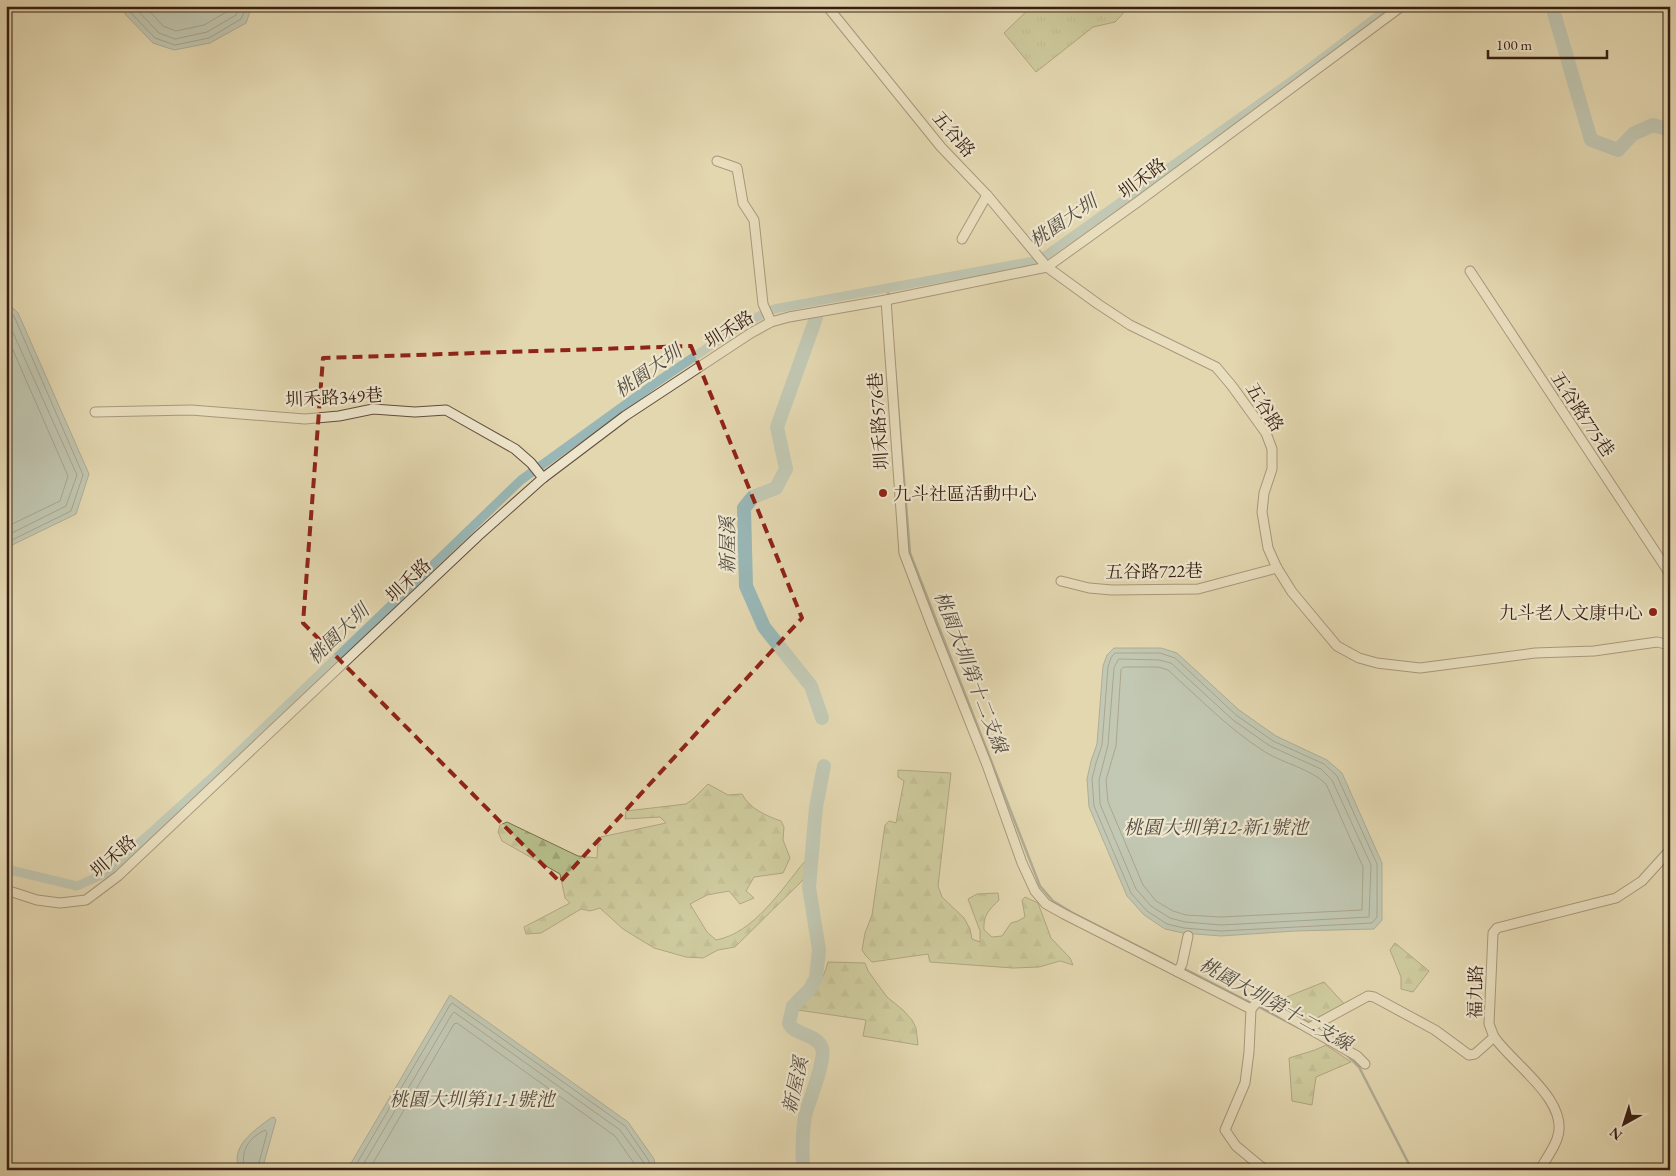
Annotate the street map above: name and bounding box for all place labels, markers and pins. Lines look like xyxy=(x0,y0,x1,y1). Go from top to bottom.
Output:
place label: 九斗社區活動中心 xyxy=(893,482,1037,505)
marker: 九斗社區活動中心 xyxy=(877,487,889,499)
place label: 九斗老人文康中心 xyxy=(1499,601,1643,624)
marker: 九斗老人文康中心 xyxy=(1647,606,1659,618)

